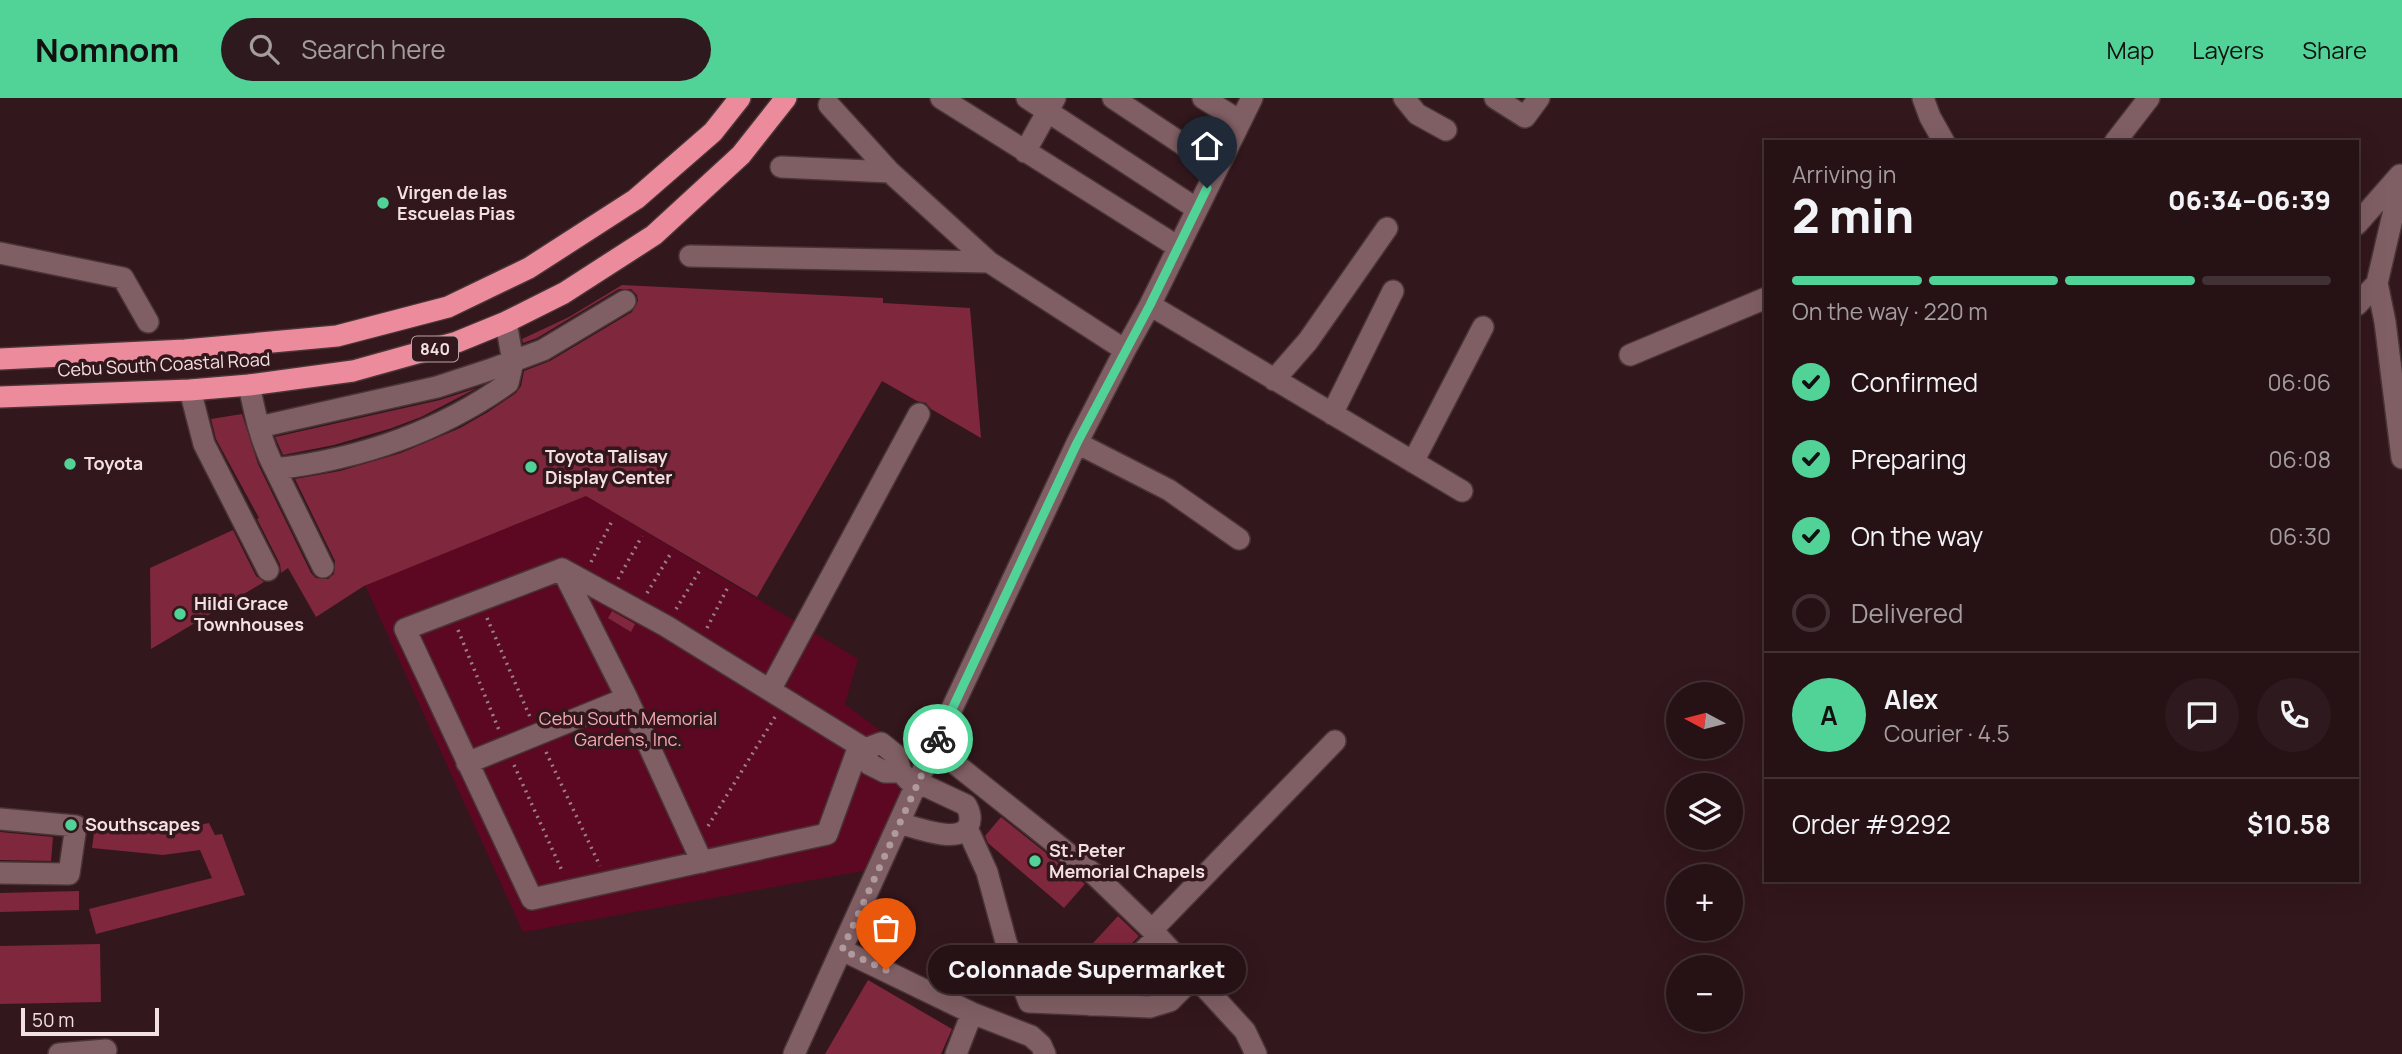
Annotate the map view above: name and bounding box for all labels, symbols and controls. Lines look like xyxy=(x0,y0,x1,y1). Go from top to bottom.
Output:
search box xyxy=(221,18,711,81)
text: Nomnom xyxy=(35,27,179,72)
icon: search xyxy=(245,30,283,68)
text: Search here xyxy=(301,31,446,67)
text: Map xyxy=(2107,33,2154,66)
text: Layers xyxy=(2192,33,2264,66)
text: Share xyxy=(2302,33,2367,66)
pin xyxy=(1177,116,1237,188)
icon: home xyxy=(1188,127,1226,165)
text: Arriving in xyxy=(1792,158,1897,190)
place label: Virgen de las Escuelas Pias xyxy=(397,180,515,225)
text: 06:34–06:39 xyxy=(2168,182,2331,218)
text: 2 min xyxy=(1792,184,1914,247)
marker: Virgen de las Escuelas Pias xyxy=(375,195,391,211)
text: On the way · 220 m xyxy=(1792,295,1988,327)
road number: 840 xyxy=(412,336,458,362)
street label: Cebu South Coastal Road xyxy=(57,346,271,382)
icon: check xyxy=(1792,363,1830,401)
text: Confirmed xyxy=(1851,364,1978,400)
text: 06:06 xyxy=(2268,366,2331,398)
icon: check xyxy=(1792,440,1830,478)
text: Preparing xyxy=(1851,441,1967,477)
text: 06:08 xyxy=(2268,443,2331,475)
place label: Toyota Talisay Display Center xyxy=(545,444,672,489)
place label: Toyota xyxy=(84,451,143,475)
marker: Toyota xyxy=(62,456,78,472)
marker: Toyota Talisay Display Center xyxy=(523,459,539,475)
icon: check xyxy=(1792,517,1830,555)
text: On the way xyxy=(1851,518,1983,554)
text: 06:30 xyxy=(2269,520,2331,552)
place label: Hildi Grace Townhouses xyxy=(194,591,304,636)
text: Delivered xyxy=(1851,595,1963,631)
marker: Hildi Grace Townhouses xyxy=(172,606,188,622)
button: chat xyxy=(2165,678,2239,752)
button: phone xyxy=(2257,678,2331,752)
text: Alex xyxy=(1884,681,1938,717)
north arrow xyxy=(1666,682,1743,760)
map controls xyxy=(1666,682,1743,1032)
text: A xyxy=(1820,697,1838,733)
courier xyxy=(903,704,973,774)
park label: Cebu South Memorial Gardens, Inc. xyxy=(539,706,717,751)
text: Courier · 4.5 xyxy=(1884,717,2010,749)
icon: bike xyxy=(919,720,957,758)
button: layers xyxy=(1666,773,1743,850)
text: Order #9292 xyxy=(1792,806,1951,842)
text: $10.58 xyxy=(2247,806,2331,842)
place label: Southscapes xyxy=(85,812,201,836)
marker: Southscapes xyxy=(63,817,79,833)
place label: St. Peter Memorial Chapels xyxy=(1049,838,1205,883)
marker: St. Peter Memorial Chapels xyxy=(1027,853,1043,869)
button: + xyxy=(1666,864,1743,941)
pin xyxy=(856,898,916,970)
icon: bag xyxy=(867,909,905,947)
callout: Colonnade Supermarket xyxy=(928,946,1246,994)
text: Colonnade Supermarket xyxy=(949,953,1225,985)
button: − xyxy=(1666,955,1743,1032)
scale bar xyxy=(21,1005,159,1037)
text: 50 m xyxy=(32,1007,74,1033)

